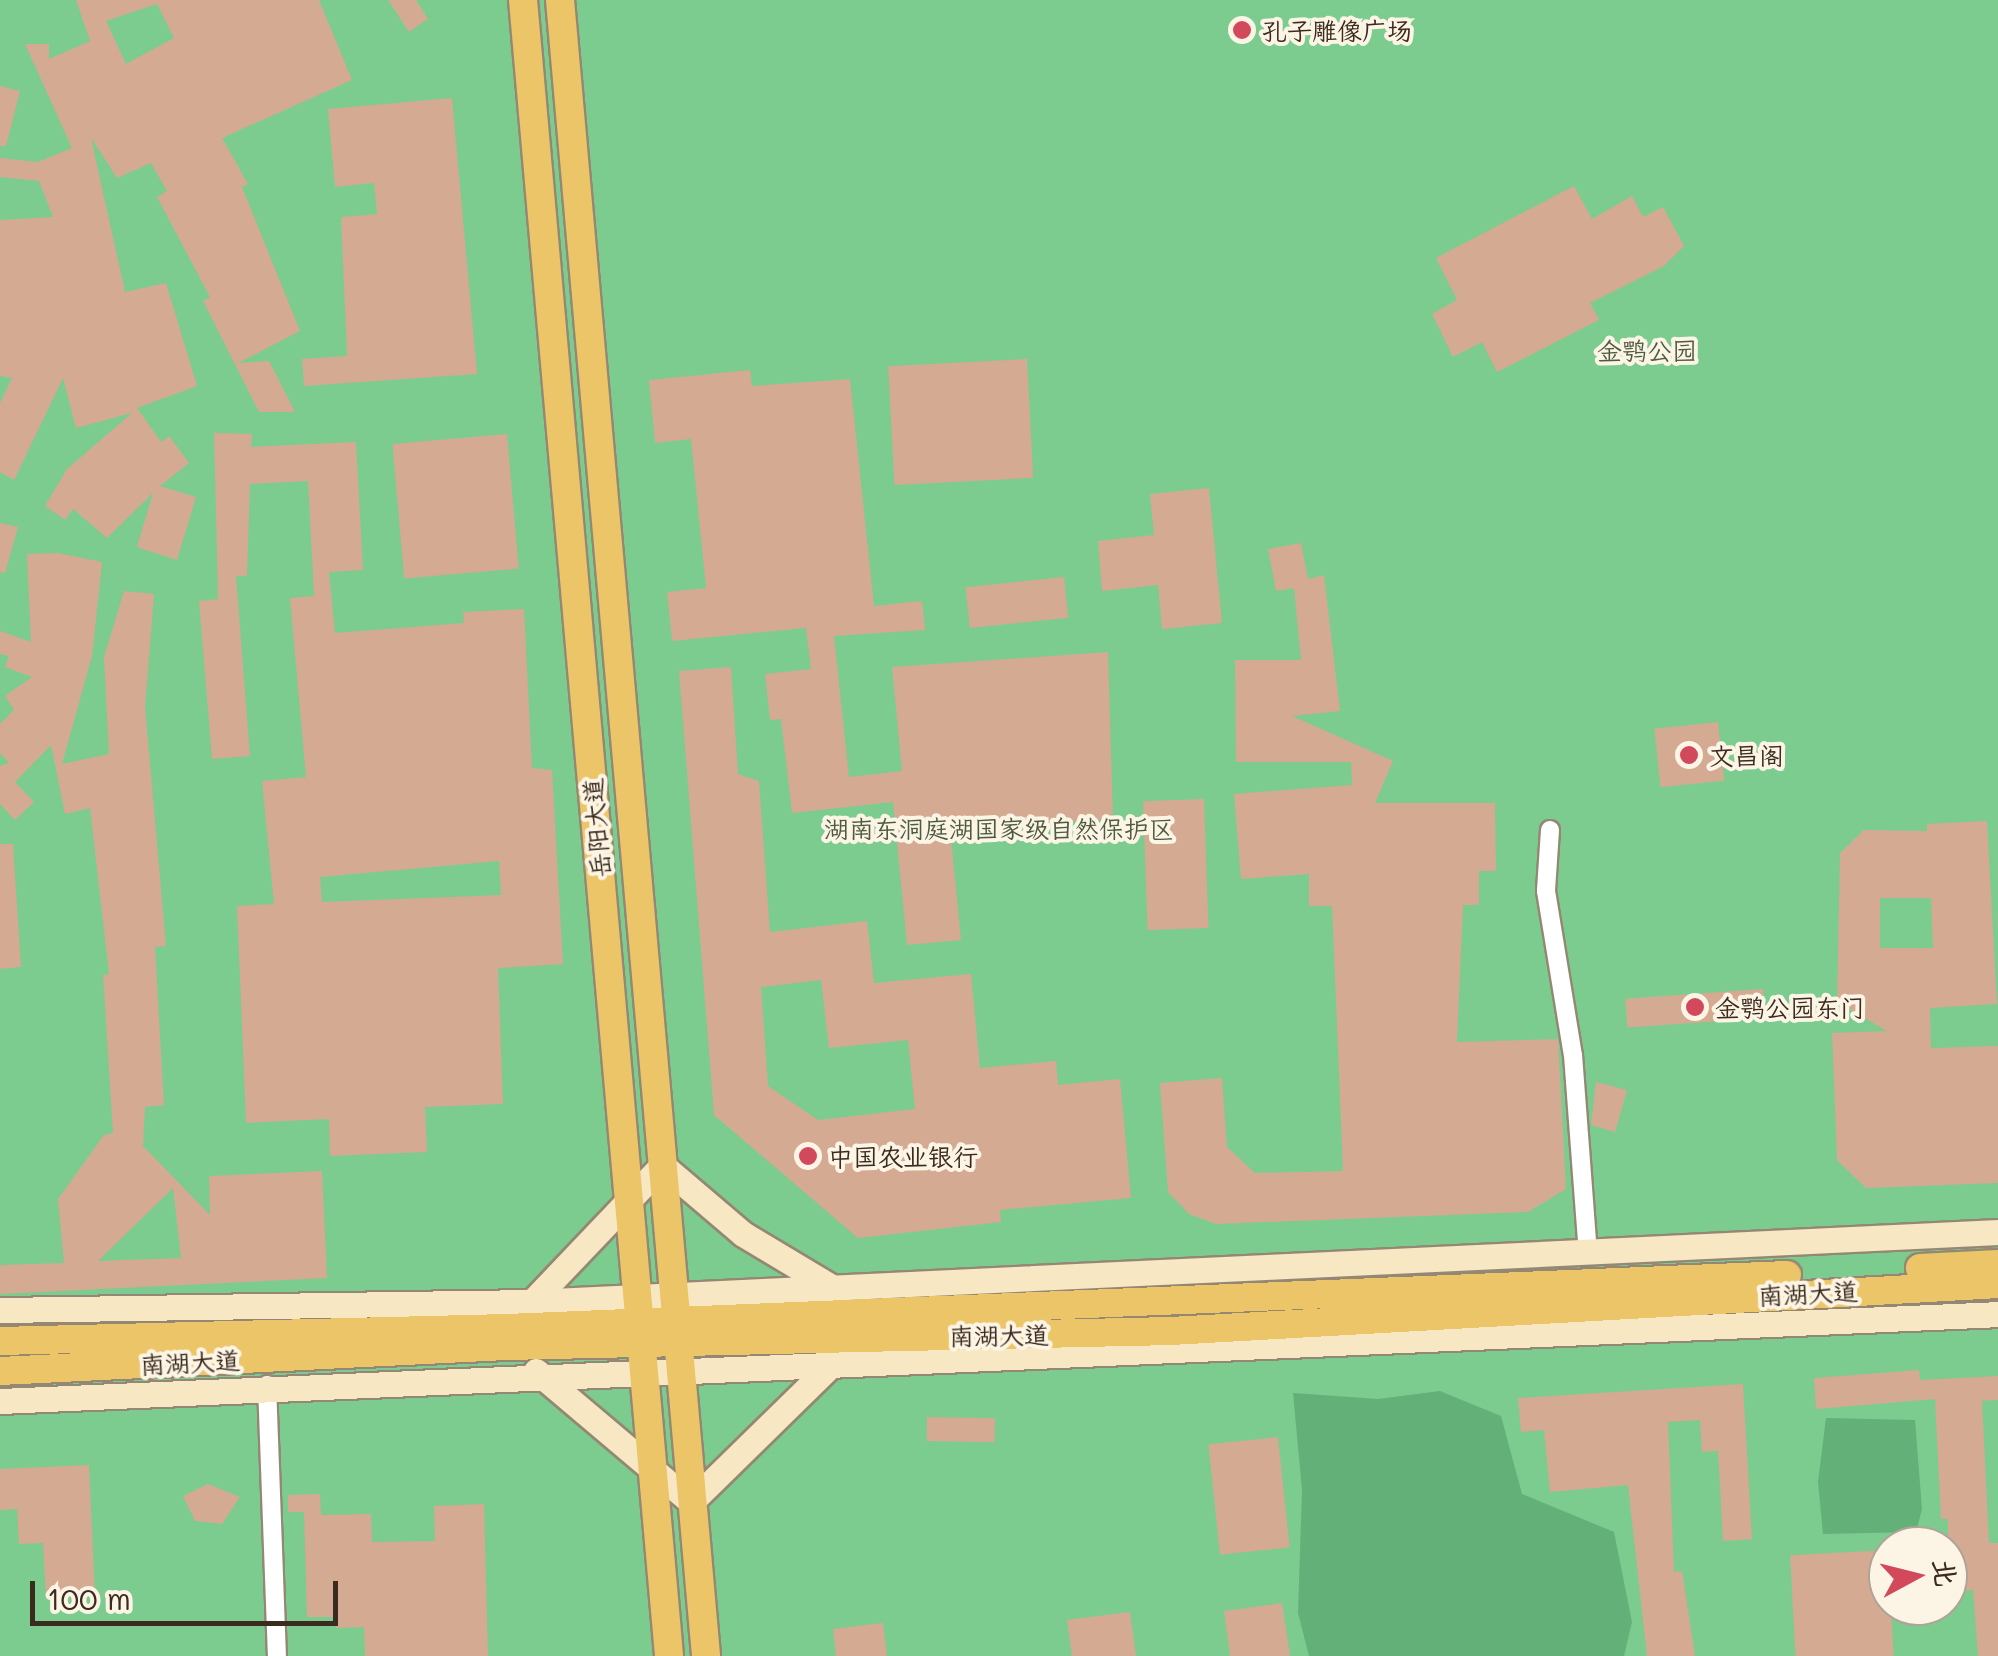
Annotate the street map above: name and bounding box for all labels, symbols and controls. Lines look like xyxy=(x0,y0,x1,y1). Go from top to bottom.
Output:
place label: 孔子雕像广场 xyxy=(1262,15,1412,45)
marker: 孔子雕像广场 xyxy=(1231,19,1253,41)
park label: 金鹗公园 xyxy=(1597,335,1697,365)
place label: 文昌阁 xyxy=(1709,740,1784,770)
marker: 文昌阁 xyxy=(1678,744,1700,766)
street label: 岳阳大道 xyxy=(577,777,615,879)
park label: 湖南东洞庭湖国家级自然保护区 xyxy=(824,813,1174,843)
place label: 金鹗公园东门 xyxy=(1715,992,1865,1022)
marker: 金鹗公园东门 xyxy=(1684,996,1706,1018)
place label: 中国农业银行 xyxy=(828,1141,978,1171)
marker: 中国农业银行 xyxy=(797,1145,819,1167)
street label: 南湖大道 xyxy=(1757,1275,1859,1311)
street label: 南湖大道 xyxy=(949,1319,1049,1351)
street label: 南湖大道 xyxy=(139,1344,241,1380)
north arrow xyxy=(1868,1526,1968,1626)
text: 北 xyxy=(1926,1556,1965,1589)
scale bar xyxy=(35,1561,342,1623)
text: 100 m xyxy=(47,1578,131,1618)

